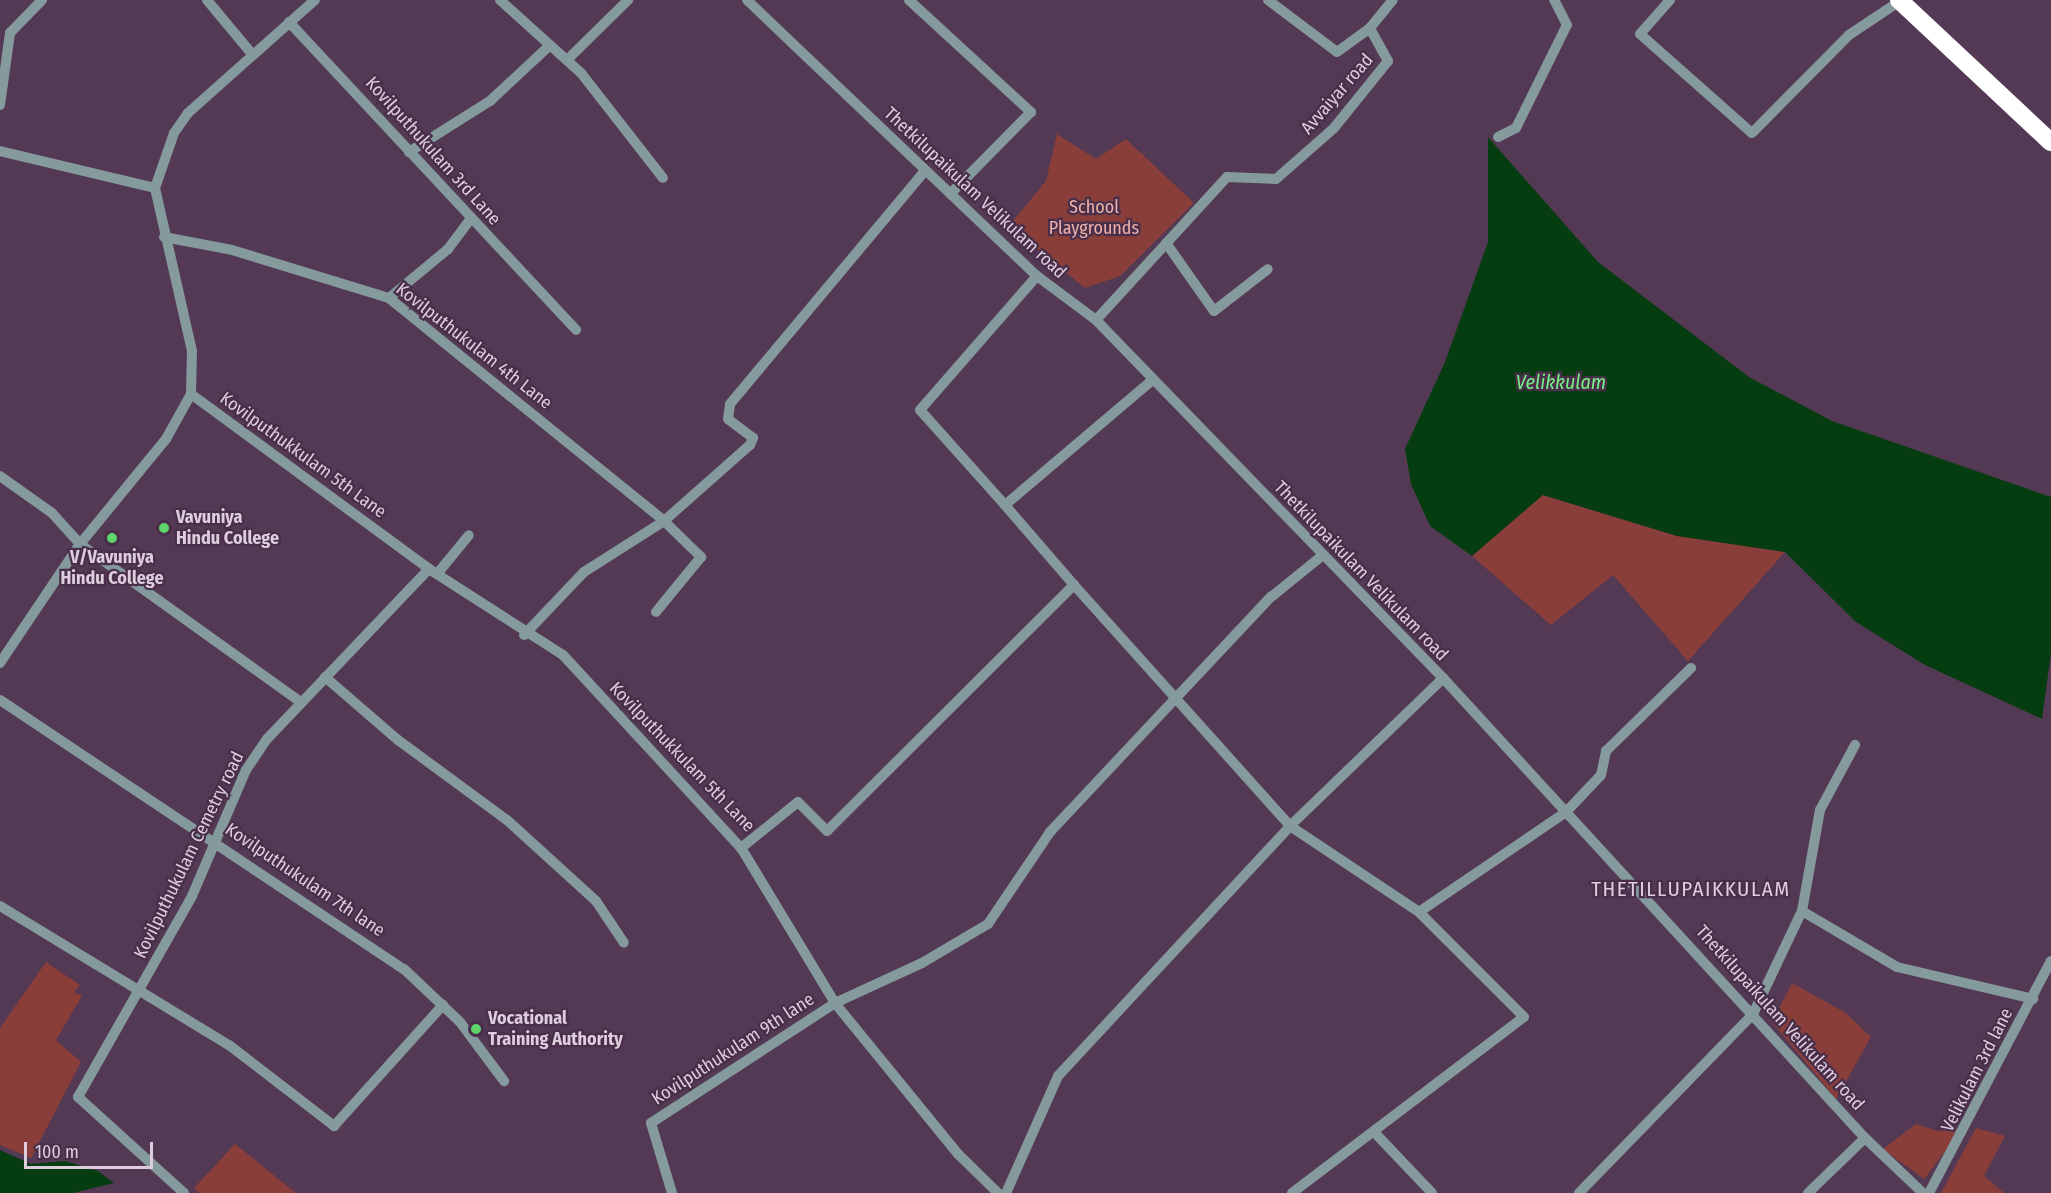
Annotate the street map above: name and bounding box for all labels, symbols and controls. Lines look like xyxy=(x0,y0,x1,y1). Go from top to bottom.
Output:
street label: Avvaiyar road xyxy=(1296,49,1378,139)
street label: Kovilputhukulam 3rd Lane xyxy=(361,73,505,229)
street label: Thetkilupaikulam Velikulam road xyxy=(879,103,1071,283)
park label: School Playgrounds xyxy=(1049,197,1139,240)
street label: Kovilputhukulam 4th Lane xyxy=(392,278,556,414)
water label: Velikkulam xyxy=(1516,370,1606,394)
street label: Kovilputhukkulam 5th Lane xyxy=(216,387,390,523)
street label: Thetkilupaikulam Velikulam road xyxy=(1269,477,1453,665)
place label: Vavuniya Hindu College xyxy=(176,507,279,550)
marker: Vavuniya Hindu College xyxy=(157,521,171,535)
marker: V/Vavuniya Hindu College xyxy=(105,531,119,545)
place label: V/Vavuniya Hindu College xyxy=(60,547,164,590)
street label: Kovilputhukkulam 5th Lane xyxy=(605,678,759,836)
street label: Kovilputhukulam Cemetry road xyxy=(129,748,249,962)
street label: Kovilputhukulam 7th lane xyxy=(221,819,389,941)
district label: THETILLUPAIKKULAM xyxy=(1591,876,1791,902)
street label: Thetkilupaikulam Velikulam road xyxy=(1691,921,1869,1115)
street label: Kovilputhukulam 9th lane xyxy=(648,988,818,1110)
street label: Velikulam 3rd lane xyxy=(1937,1005,2017,1135)
place label: Vocational Training Authority xyxy=(488,1008,623,1050)
marker: Vocational Training Authority xyxy=(469,1022,483,1036)
scale bar xyxy=(27,1130,156,1168)
text: 100 m xyxy=(35,1141,79,1163)

